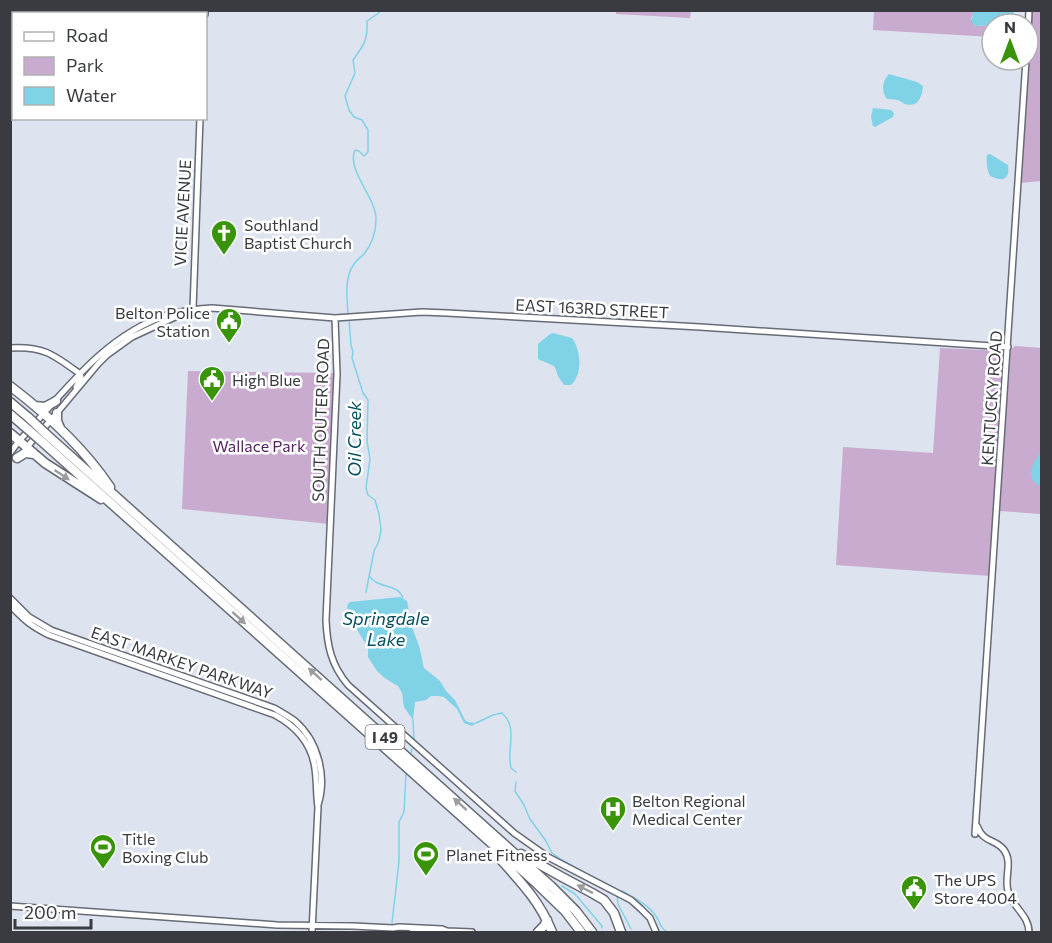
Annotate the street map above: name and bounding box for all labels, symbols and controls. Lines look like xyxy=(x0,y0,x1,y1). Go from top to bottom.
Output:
legend xyxy=(12,12,207,120)
north arrow xyxy=(980,12,1040,72)
text: N xyxy=(1004,17,1016,36)
text: Road xyxy=(66,24,108,46)
text: Park xyxy=(66,54,104,76)
text: Water xyxy=(66,84,117,106)
street label: VICIE AVENUE xyxy=(170,159,194,267)
place label: Southland Baptist Church xyxy=(244,215,352,252)
church icon: Southland Baptist Church xyxy=(209,218,239,256)
street label: EAST 163RD STREET xyxy=(515,294,669,322)
place label: Belton Police Station xyxy=(115,303,210,340)
public building icon: Belton Police Station xyxy=(214,306,244,344)
street label: KENTUCKY ROAD xyxy=(977,330,1005,466)
street label: SOUTH OUTER ROAD xyxy=(308,338,332,502)
public building icon: High Blue xyxy=(197,364,227,402)
place label: High Blue xyxy=(232,370,301,389)
water label: Oil Creek xyxy=(343,400,365,477)
park label: Wallace Park xyxy=(212,436,306,455)
one-way arrow xyxy=(54,469,70,481)
water label: Springdale Lake xyxy=(343,607,430,650)
one-way arrow xyxy=(231,611,246,624)
street label: EAST MARKEY PARKWAY xyxy=(89,622,276,702)
one-way arrow xyxy=(308,668,323,681)
road number: I 49 xyxy=(366,725,404,749)
place label: Belton Regional Medical Center xyxy=(632,791,746,828)
hospital icon: Belton Regional Medical Center xyxy=(598,794,628,832)
one-way arrow xyxy=(453,798,468,811)
place label: Title Boxing Club xyxy=(122,829,208,866)
sports icon: Title Boxing Club xyxy=(88,832,118,870)
sports icon: Planet Fitness xyxy=(411,839,441,877)
place label: Planet Fitness xyxy=(446,845,548,864)
place label: The UPS Store 4004 xyxy=(934,870,1017,907)
public building icon: The UPS Store 4004 xyxy=(899,873,929,911)
one-way arrow xyxy=(577,885,594,894)
scale bar xyxy=(15,892,92,930)
text: 200 m xyxy=(24,901,77,923)

